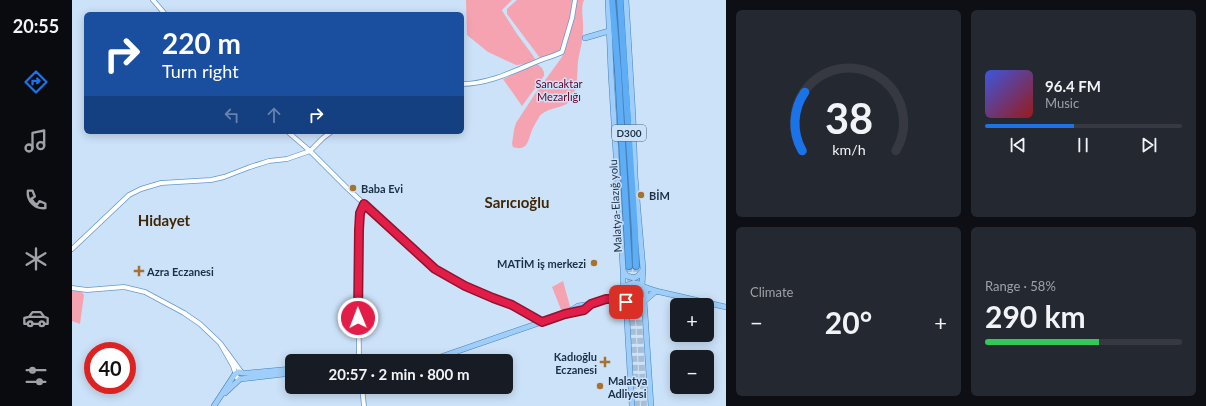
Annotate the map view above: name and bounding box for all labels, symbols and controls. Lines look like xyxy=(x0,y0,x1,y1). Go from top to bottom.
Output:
text: 20:55 xyxy=(13,15,59,37)
text: 220 m xyxy=(162,26,241,60)
icon: right xyxy=(96,28,148,80)
text: Turn right xyxy=(162,60,239,82)
icon: directions xyxy=(22,68,50,96)
park label: Sancaktar Mezarlığı xyxy=(535,77,583,103)
text: 96.4 FM xyxy=(1045,77,1101,95)
text: 38 xyxy=(824,93,873,143)
text: Music xyxy=(1045,95,1079,111)
icon: left xyxy=(221,104,243,126)
icon: ahead xyxy=(263,104,285,126)
icon: right xyxy=(305,104,327,126)
road number: D300 xyxy=(612,125,646,141)
icon: music xyxy=(22,127,50,155)
icon: previous xyxy=(1007,134,1029,156)
icon: pause xyxy=(1072,134,1094,156)
icon: next xyxy=(1138,134,1160,156)
text: km/h xyxy=(832,141,865,158)
street label: Malatya-Elazığ yolu xyxy=(606,159,624,253)
place label: Baba Evi xyxy=(361,182,403,195)
marker: Baba Evi xyxy=(348,183,358,193)
icon: phone xyxy=(22,186,50,214)
place label: BİM xyxy=(649,189,670,202)
marker: BİM xyxy=(636,190,646,200)
district label: Sarıcıoğlu xyxy=(485,193,549,211)
district label: Hidayet xyxy=(138,211,191,229)
icon: climate xyxy=(22,245,50,273)
place label: MATİM iş merkezi xyxy=(497,257,586,270)
marker: MATİM iş merkezi xyxy=(589,258,599,268)
place label: Azra Eczanesi xyxy=(146,265,214,278)
marker: Azra Eczanesi xyxy=(134,266,144,276)
text: Range · 58% xyxy=(985,278,1056,294)
text: Climate xyxy=(750,284,793,300)
pin xyxy=(609,285,643,319)
icon: arrive xyxy=(615,291,637,313)
position arrow xyxy=(337,297,379,339)
map controls xyxy=(670,298,714,394)
button: + xyxy=(670,298,714,342)
text: 290 km xyxy=(985,298,1086,334)
icon: car xyxy=(22,304,50,332)
text: 20° xyxy=(825,304,872,340)
text: − xyxy=(750,309,763,336)
text: + xyxy=(934,309,947,336)
speed limit sign: 40 xyxy=(84,342,136,394)
place label: Kadıoğlu Eczanesi xyxy=(554,350,597,376)
button: − xyxy=(670,350,714,394)
marker: Kadıoğlu Eczanesi xyxy=(600,357,610,367)
icon: filters xyxy=(22,362,50,390)
text: 20:57 · 2 min · 800 m xyxy=(329,365,469,383)
place label: Malatya Adliyesi xyxy=(607,374,647,400)
marker: Malatya Adliyesi xyxy=(595,381,605,391)

